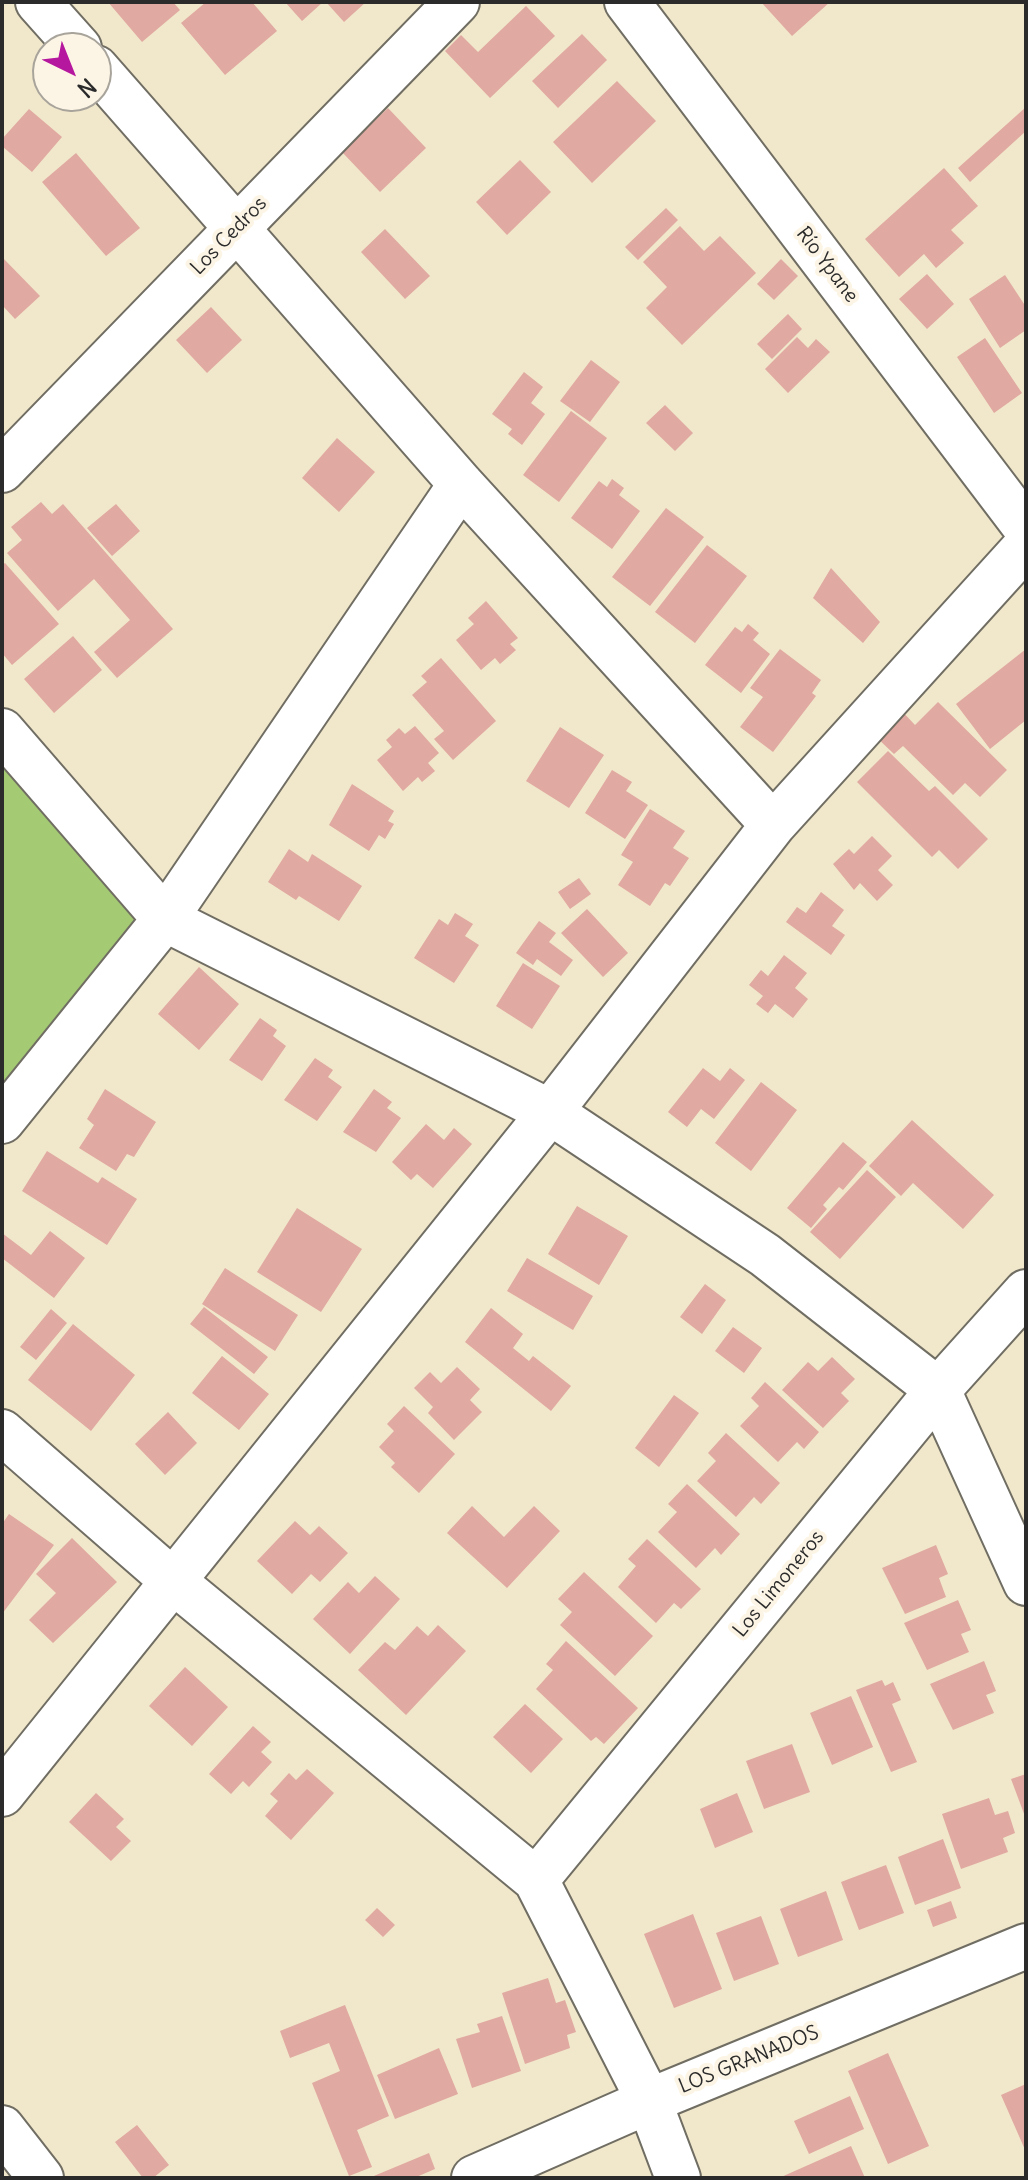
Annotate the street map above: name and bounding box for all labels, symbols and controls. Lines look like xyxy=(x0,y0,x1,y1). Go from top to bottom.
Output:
north arrow xyxy=(32,32,112,112)
text: N xyxy=(72,73,102,104)
street label: Los Cedros xyxy=(186,192,272,280)
street label: Río Ypane xyxy=(791,222,863,308)
street label: Los Limoneros xyxy=(729,1526,829,1642)
street label: LOS GRANADOS xyxy=(675,2021,823,2099)

